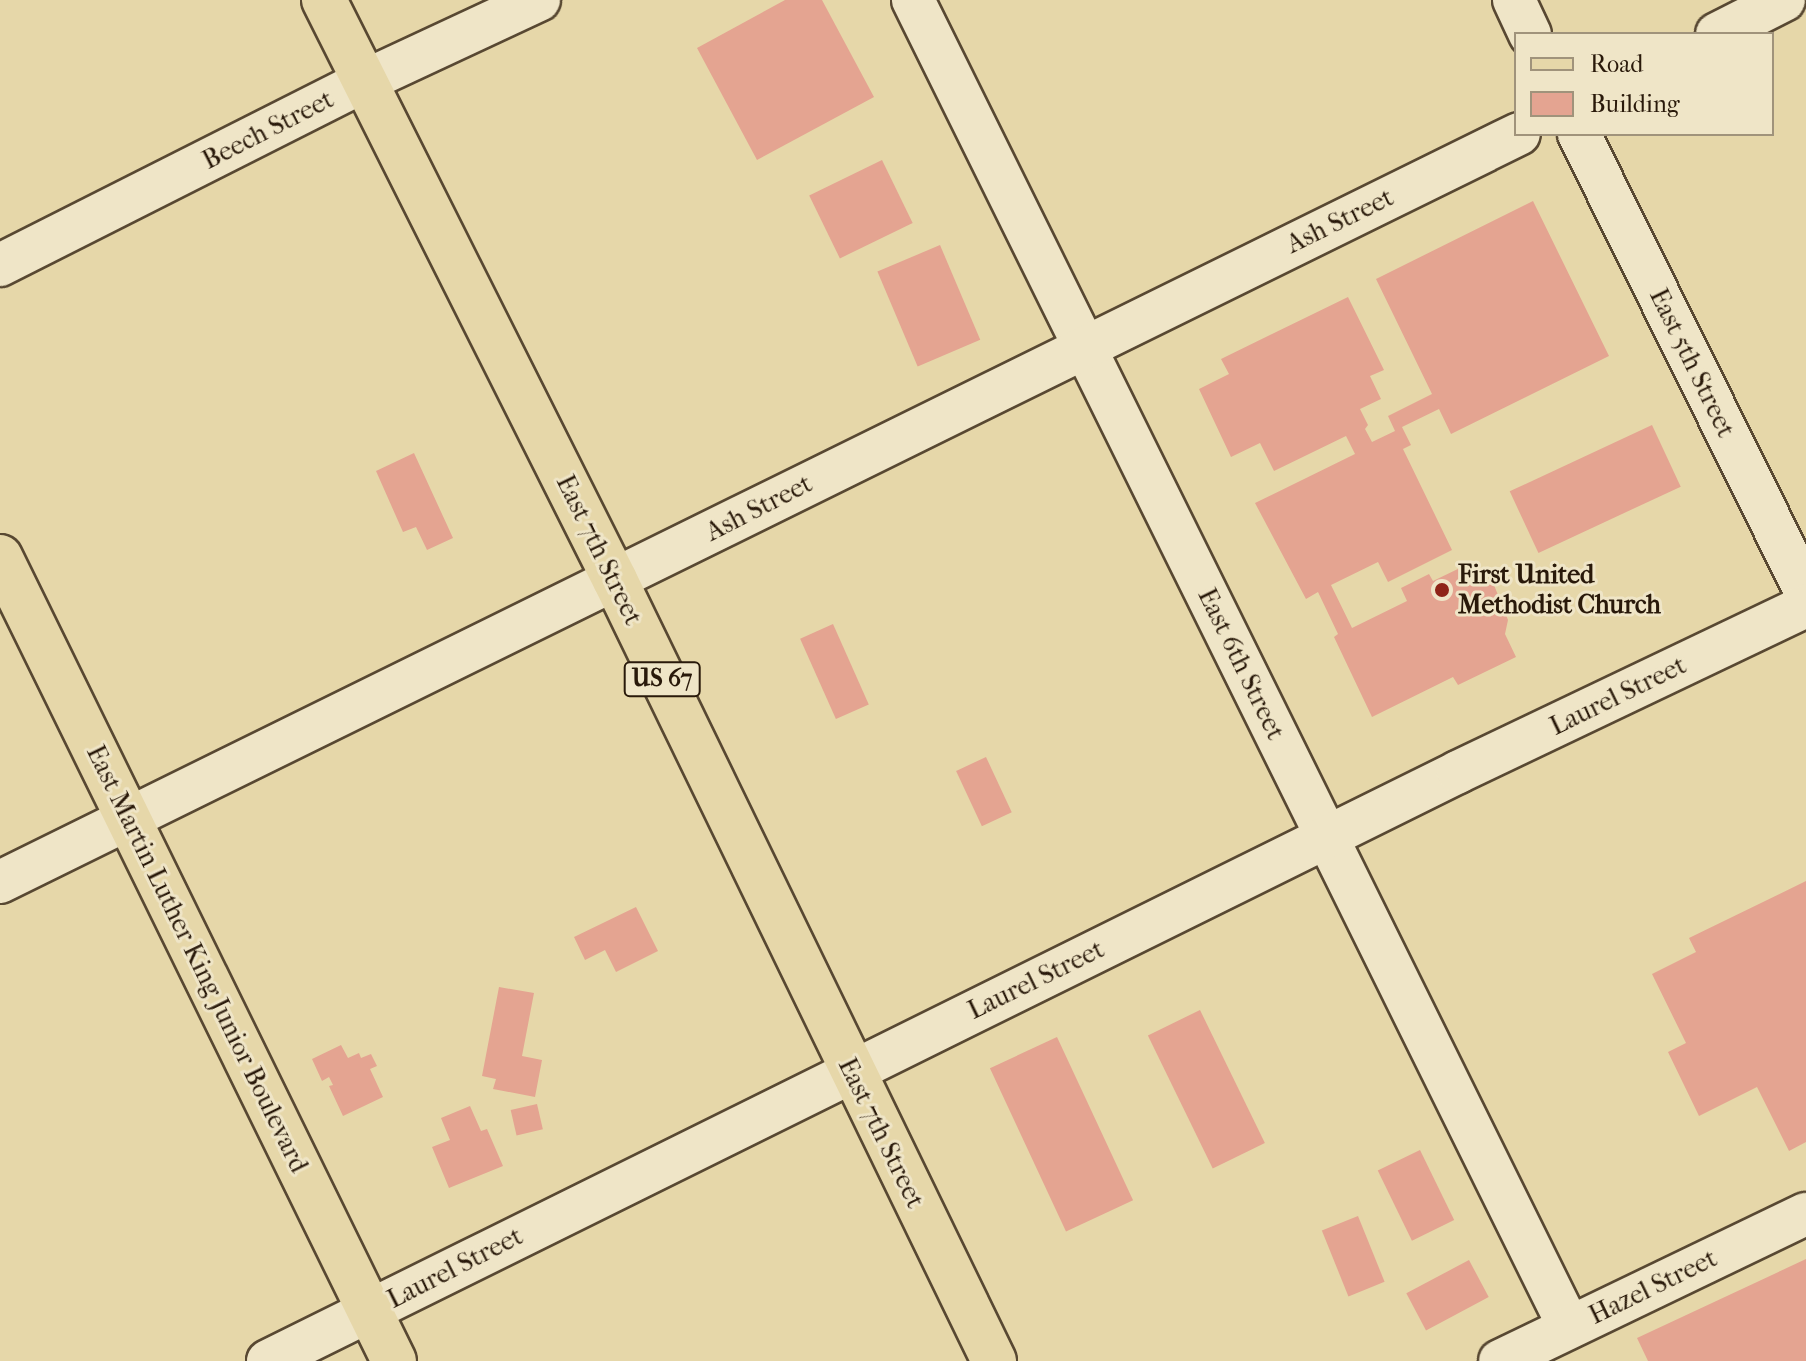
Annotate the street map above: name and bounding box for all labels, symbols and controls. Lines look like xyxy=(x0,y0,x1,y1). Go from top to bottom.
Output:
legend xyxy=(1514,32,1774,136)
text: Road xyxy=(1590,50,1643,78)
street label: Beech Street xyxy=(197,84,339,176)
text: Building xyxy=(1590,90,1680,118)
street label: Ash Street xyxy=(1281,182,1399,260)
street label: East 5th Street xyxy=(1643,284,1741,442)
street label: Ash Street xyxy=(701,468,817,548)
street label: East 7th Street xyxy=(549,470,649,630)
place label: First United Methodist Church xyxy=(1458,559,1661,620)
marker: First United Methodist Church xyxy=(1433,581,1451,599)
street label: East 6th Street xyxy=(1191,583,1291,745)
street label: Laurel Street xyxy=(1545,650,1691,742)
road number: US 67 xyxy=(622,659,702,699)
street label: East Martin Luther King Junior Boulevard xyxy=(80,740,314,1178)
street label: Laurel Street xyxy=(963,934,1109,1026)
street label: East 7th Street xyxy=(831,1053,931,1213)
street label: Laurel Street xyxy=(382,1221,528,1315)
street label: Hazel Street xyxy=(1584,1243,1722,1331)

